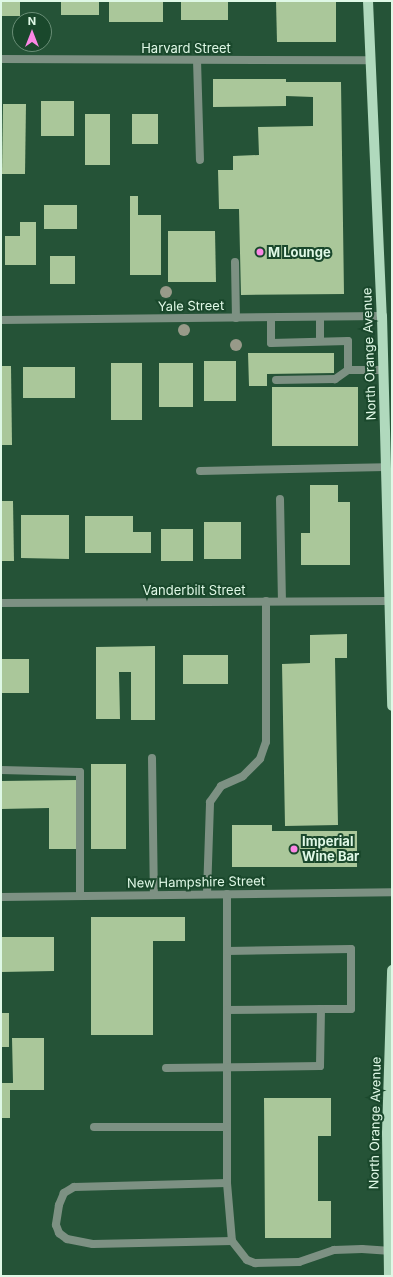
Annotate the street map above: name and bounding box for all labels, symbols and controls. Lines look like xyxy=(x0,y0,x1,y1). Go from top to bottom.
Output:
north arrow xyxy=(12,12,52,52)
text: N xyxy=(28,14,36,28)
street label: Harvard Street xyxy=(141,40,231,56)
place label: M Lounge xyxy=(268,244,331,260)
marker: M Lounge xyxy=(255,247,265,257)
street label: North Orange Avenue xyxy=(359,287,379,421)
street label: Yale Street xyxy=(158,298,224,314)
street label: Vanderbilt Street xyxy=(143,582,245,598)
place label: Imperial Wine Bar xyxy=(302,834,359,865)
marker: Imperial Wine Bar xyxy=(289,844,299,854)
street label: New Hampshire Street xyxy=(127,873,265,891)
street label: North Orange Avenue xyxy=(366,1056,384,1190)

